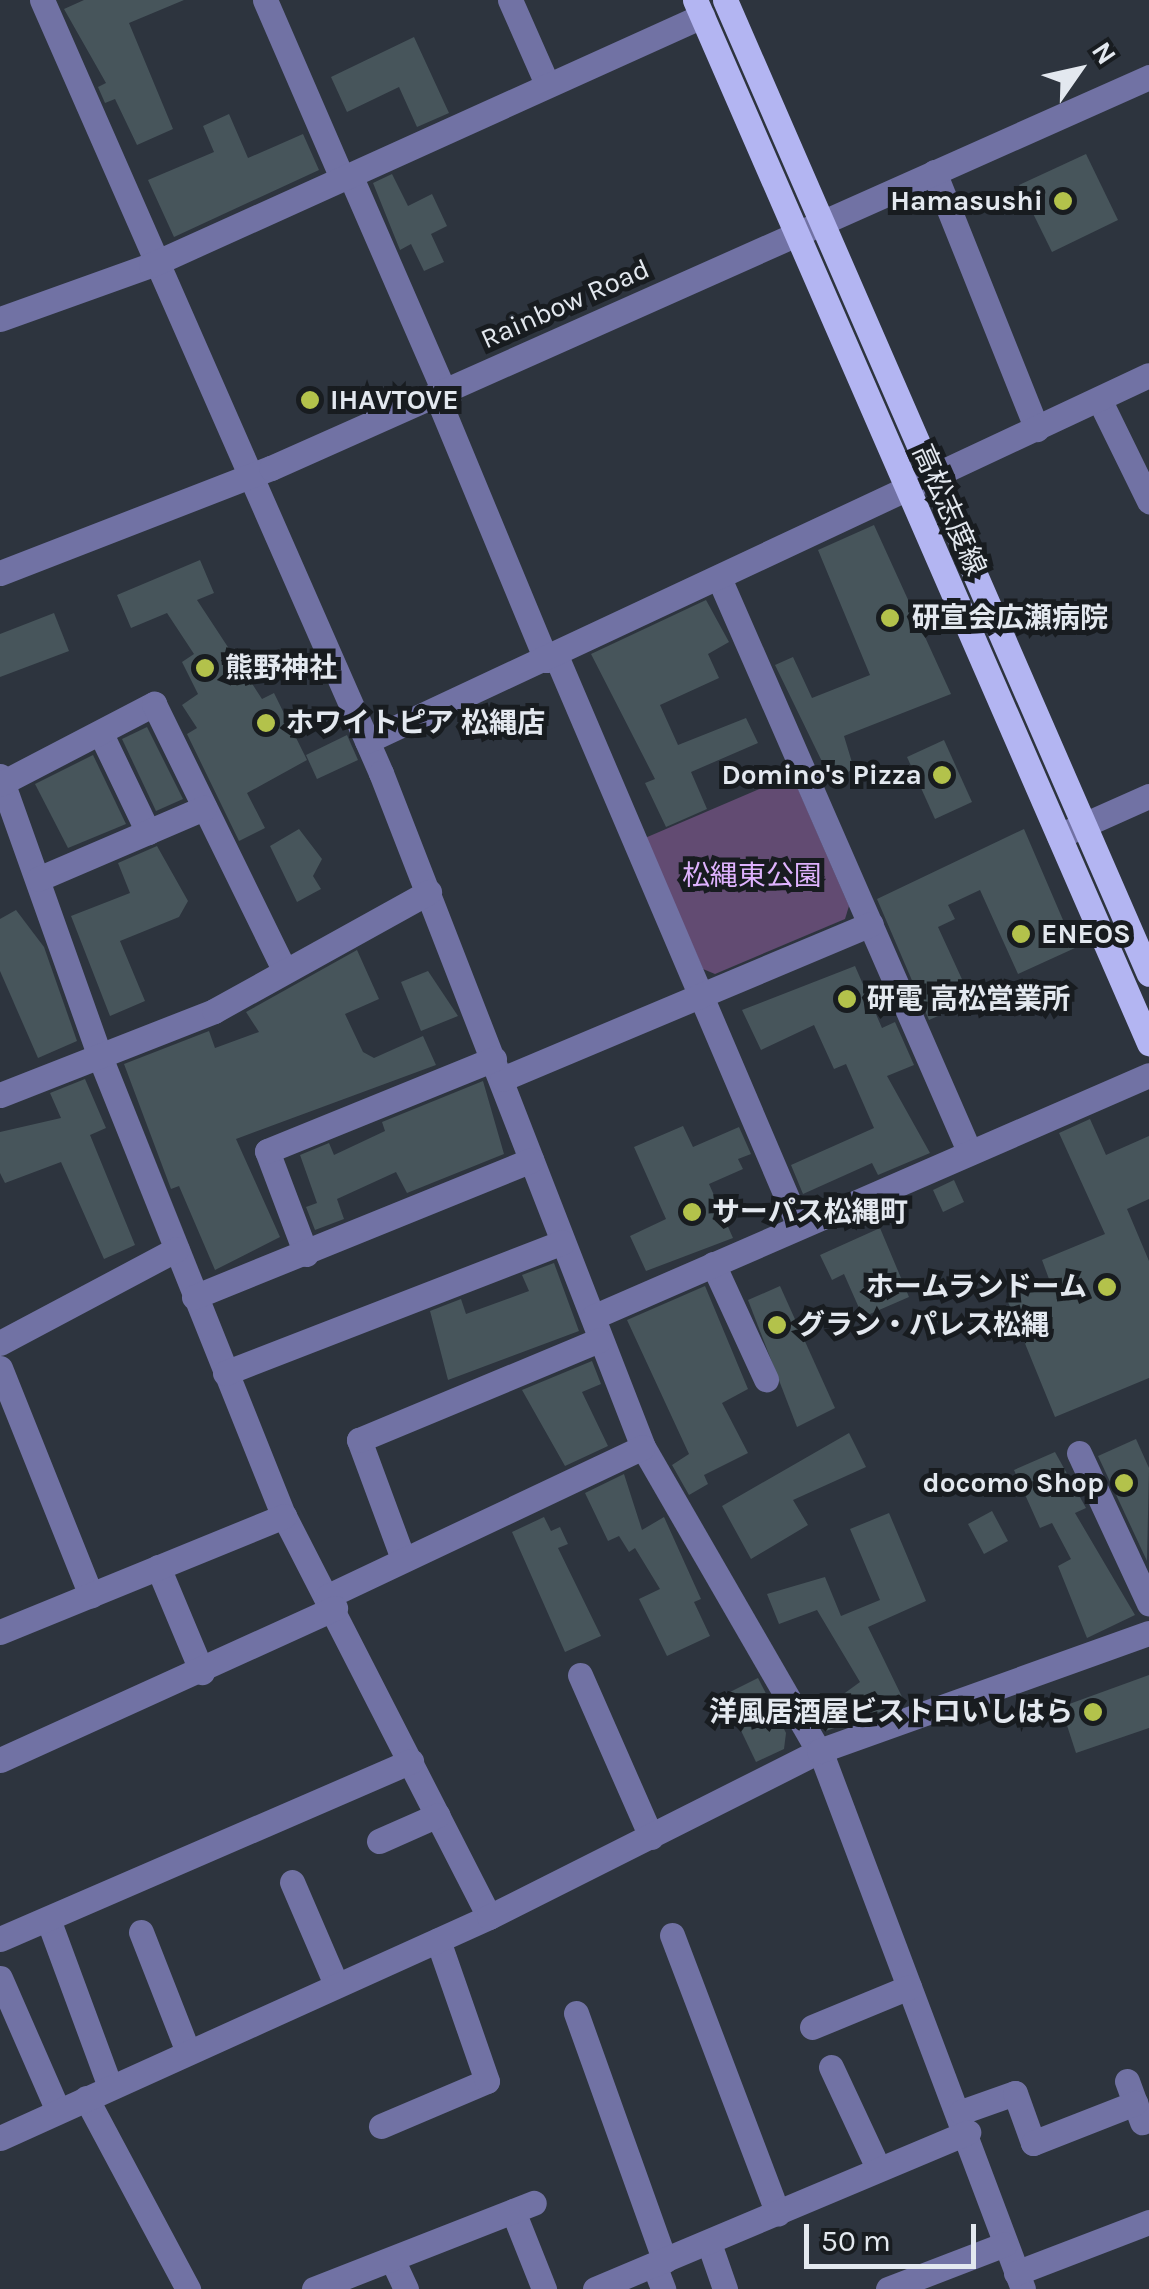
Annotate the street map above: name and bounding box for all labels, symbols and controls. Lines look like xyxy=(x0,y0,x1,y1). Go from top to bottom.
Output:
north arrow xyxy=(1029,20,1129,120)
text: N xyxy=(1085,35,1124,70)
place label: Hamasushi xyxy=(890,184,1043,218)
marker: Hamasushi xyxy=(1052,190,1074,212)
street label: Rainbow Road xyxy=(475,252,655,356)
place label: IHAVTOVE xyxy=(330,383,459,417)
marker: IHAVTOVE xyxy=(299,389,321,411)
street label: 高松志度線 xyxy=(905,439,993,581)
place label: 研宣会広瀬病院 xyxy=(912,601,1108,635)
marker: 研宣会広瀬病院 xyxy=(877,605,903,631)
place label: 熊野神社 xyxy=(225,651,337,685)
marker: 熊野神社 xyxy=(194,657,216,679)
place label: ホワイトピア 松縄店 xyxy=(286,706,545,740)
marker: ホワイトピア 松縄店 xyxy=(255,712,277,734)
place label: Domino's Pizza xyxy=(721,758,922,792)
marker: Domino's Pizza xyxy=(931,764,953,786)
park label: 松縄東公園 xyxy=(682,859,822,893)
place label: ENEOS xyxy=(1041,917,1131,951)
marker: ENEOS xyxy=(1010,923,1032,945)
place label: 研電 高松営業所 xyxy=(867,982,1070,1016)
marker: 研電 高松営業所 xyxy=(836,988,858,1010)
place label: サーパス松縄町 xyxy=(712,1195,908,1229)
marker: サーパス松縄町 xyxy=(681,1201,703,1223)
place label: ホームランドーム xyxy=(863,1270,1087,1304)
marker: ホームランドーム xyxy=(1096,1276,1118,1298)
place label: グラン・パレス松縄 xyxy=(797,1308,1049,1342)
marker: グラン・パレス松縄 xyxy=(766,1314,788,1336)
place label: docomo Shop xyxy=(923,1466,1104,1500)
marker: docomo Shop xyxy=(1113,1472,1135,1494)
place label: 洋風居酒屋ビストロいしはら xyxy=(709,1695,1073,1729)
marker: 洋風居酒屋ビストロいしはら xyxy=(1082,1701,1104,1723)
scale bar xyxy=(809,2204,982,2266)
text: 50 m xyxy=(821,2223,891,2259)

